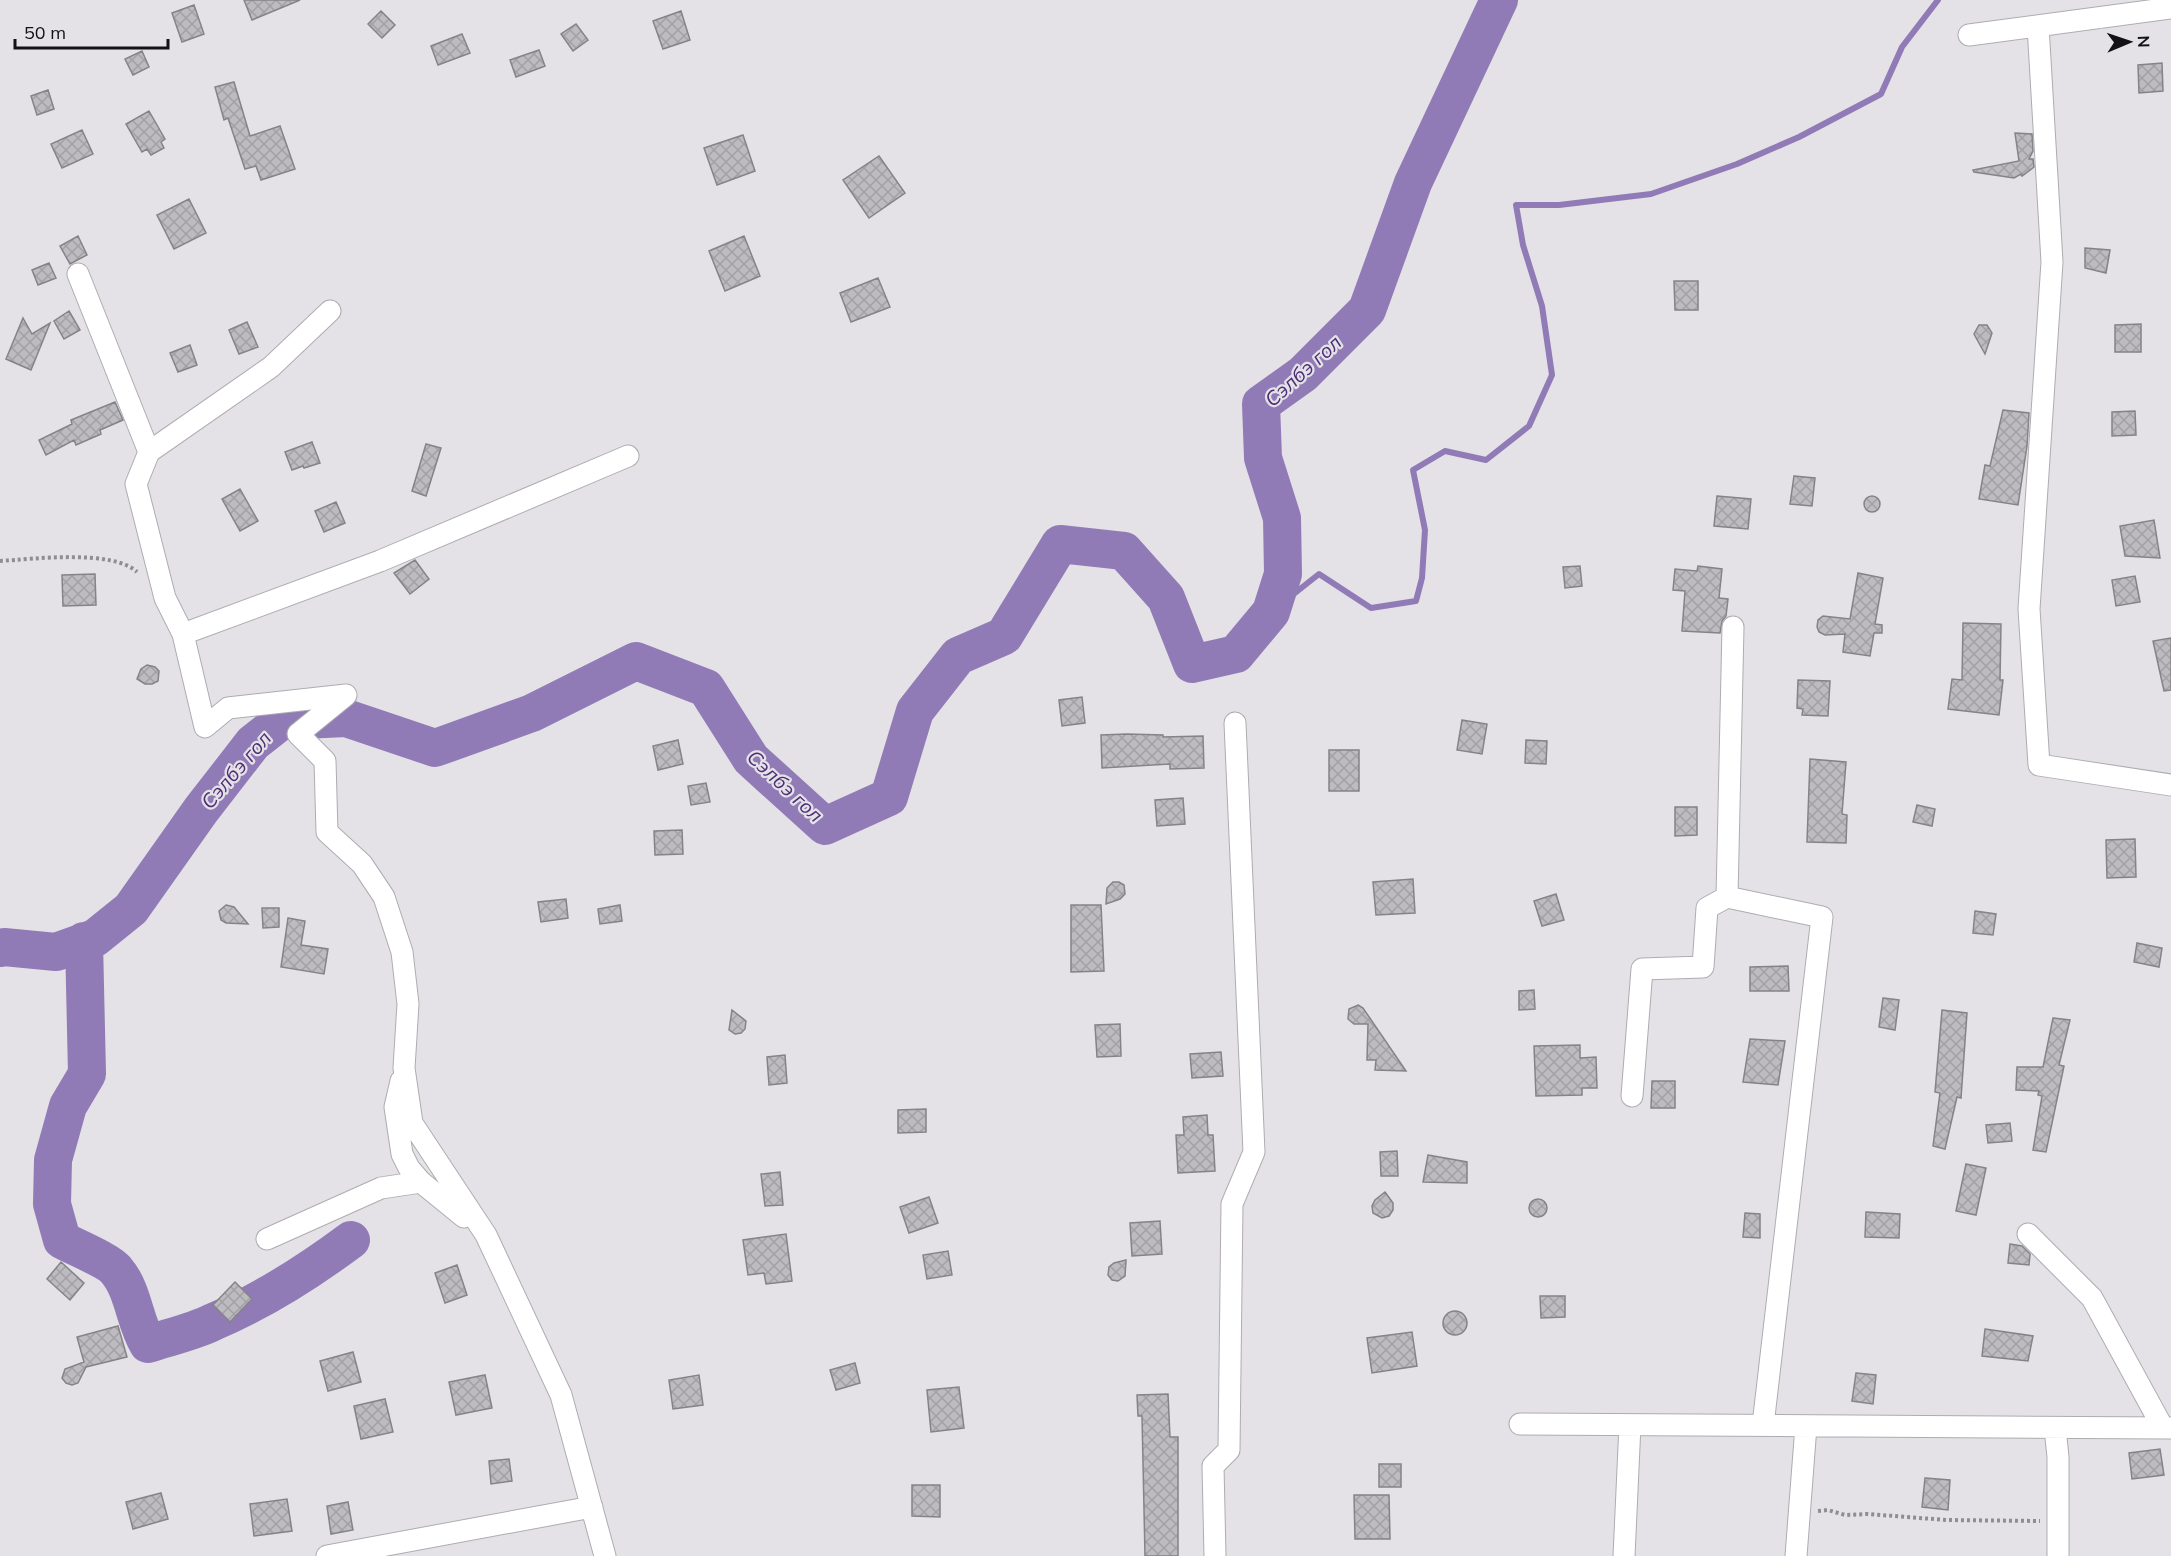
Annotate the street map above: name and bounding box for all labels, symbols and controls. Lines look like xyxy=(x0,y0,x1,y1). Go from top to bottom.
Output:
scale bar xyxy=(15,12,168,50)
north arrow xyxy=(2099,12,2159,72)
text: 50 m xyxy=(24,21,66,44)
text: N xyxy=(2134,35,2154,48)
water label: Сэлбэ гол xyxy=(1259,330,1346,412)
water label: Сэлбэ гол xyxy=(195,726,276,814)
water label: Сэлбэ гол xyxy=(742,744,829,827)

